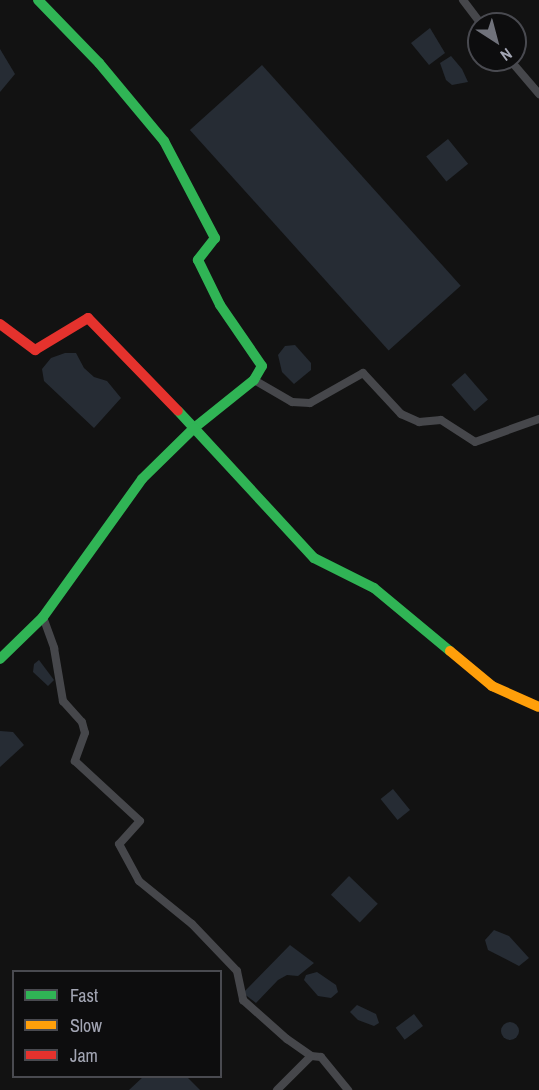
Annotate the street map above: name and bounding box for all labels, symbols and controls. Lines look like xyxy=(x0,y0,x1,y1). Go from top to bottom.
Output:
north arrow xyxy=(467,12,527,72)
text: N xyxy=(496,43,517,67)
legend xyxy=(12,970,222,1078)
text: Fast xyxy=(70,983,98,1008)
text: Slow xyxy=(70,1013,102,1038)
text: Jam xyxy=(70,1043,98,1068)

